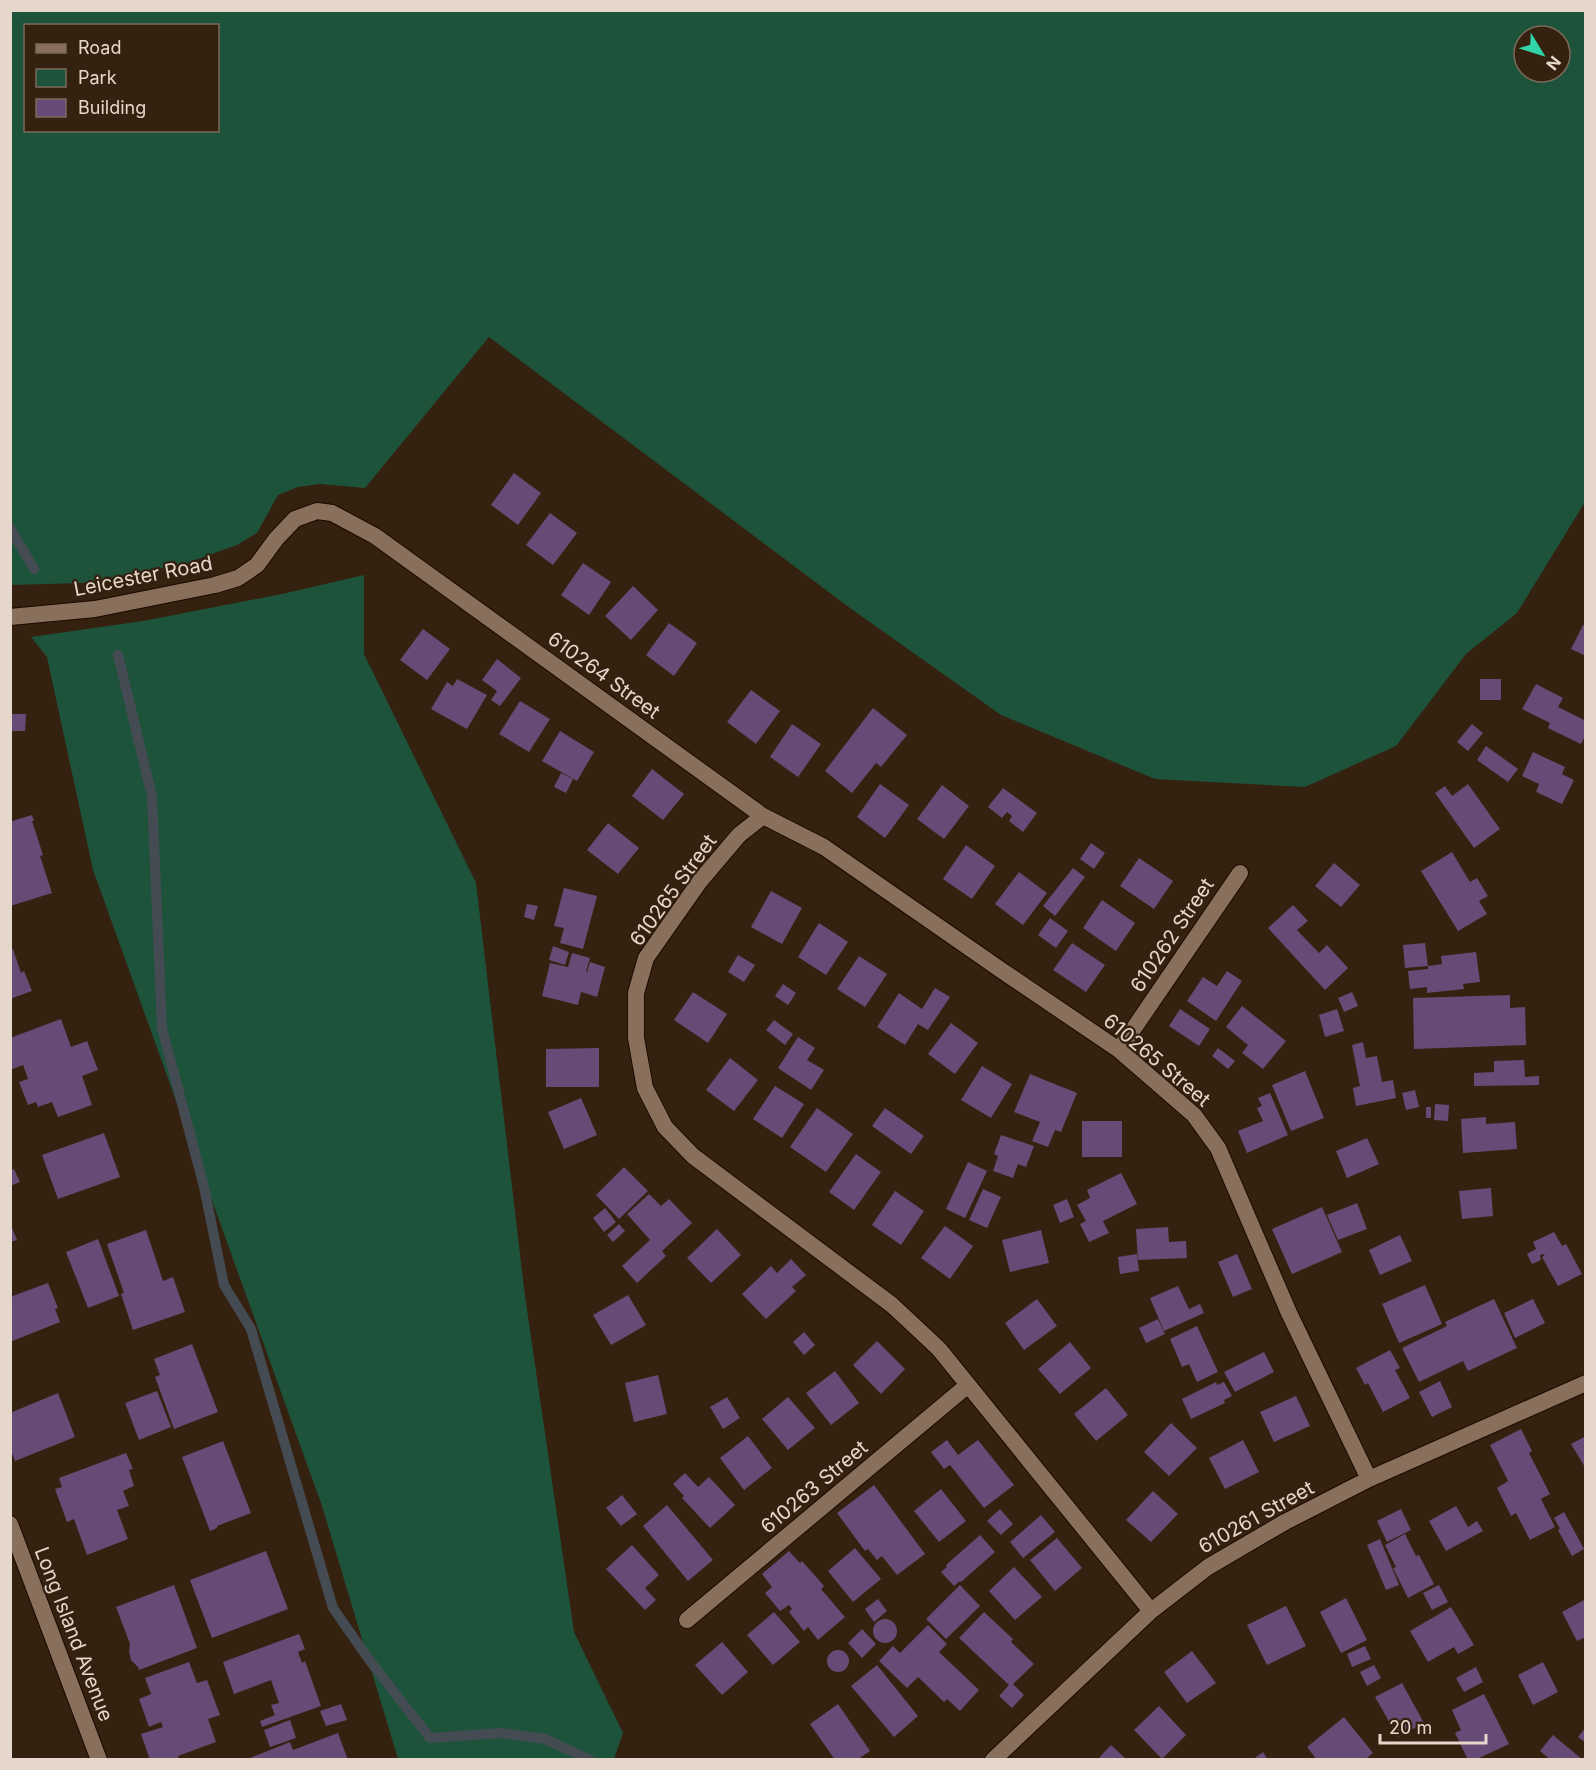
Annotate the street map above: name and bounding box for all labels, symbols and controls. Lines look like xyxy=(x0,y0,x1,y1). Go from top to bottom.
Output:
legend xyxy=(24,24,219,132)
north arrow xyxy=(1512,24,1572,84)
text: Road xyxy=(78,37,121,58)
text: N xyxy=(1542,52,1565,74)
text: Park xyxy=(78,67,117,88)
text: Building xyxy=(78,97,146,118)
street label: Leicester Road xyxy=(72,551,214,601)
street label: 610264 Street xyxy=(543,626,665,724)
street label: 610265 Street xyxy=(625,829,722,950)
street label: 610262 Street xyxy=(1125,873,1219,996)
street label: 610265 Street xyxy=(1099,1008,1216,1112)
street label: 610263 Street xyxy=(756,1435,873,1539)
street label: 610261 Street xyxy=(1194,1475,1318,1559)
street label: Long Island Avenue xyxy=(30,1543,118,1725)
scale bar xyxy=(1380,1707,1486,1745)
text: 20 m xyxy=(1389,1717,1432,1738)

